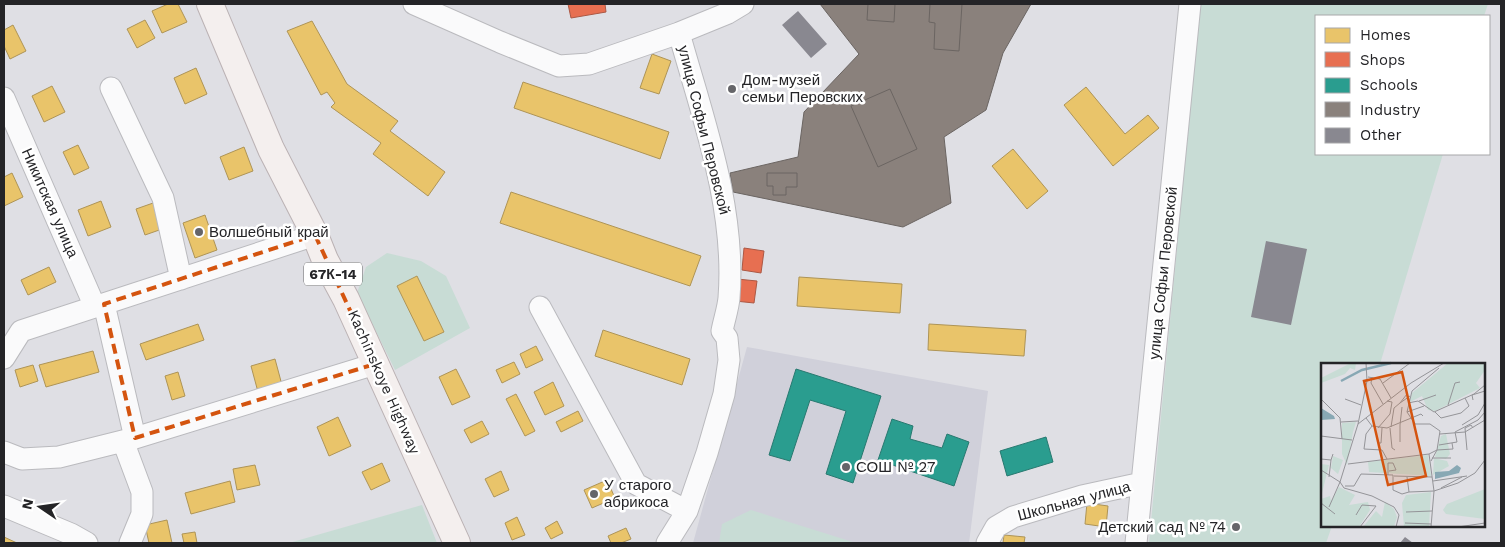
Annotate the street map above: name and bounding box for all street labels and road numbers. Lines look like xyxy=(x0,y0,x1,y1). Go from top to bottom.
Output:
street label: улица Софьи Перовской xyxy=(674,44,734,216)
street label: Никитская улица xyxy=(18,145,82,261)
street label: улица Софьи Перовской xyxy=(1145,186,1181,360)
road number: 67К-14 xyxy=(304,262,362,286)
street label: Kachinskoye Highway xyxy=(344,307,424,457)
street label: Школьная улица xyxy=(1016,477,1133,525)

